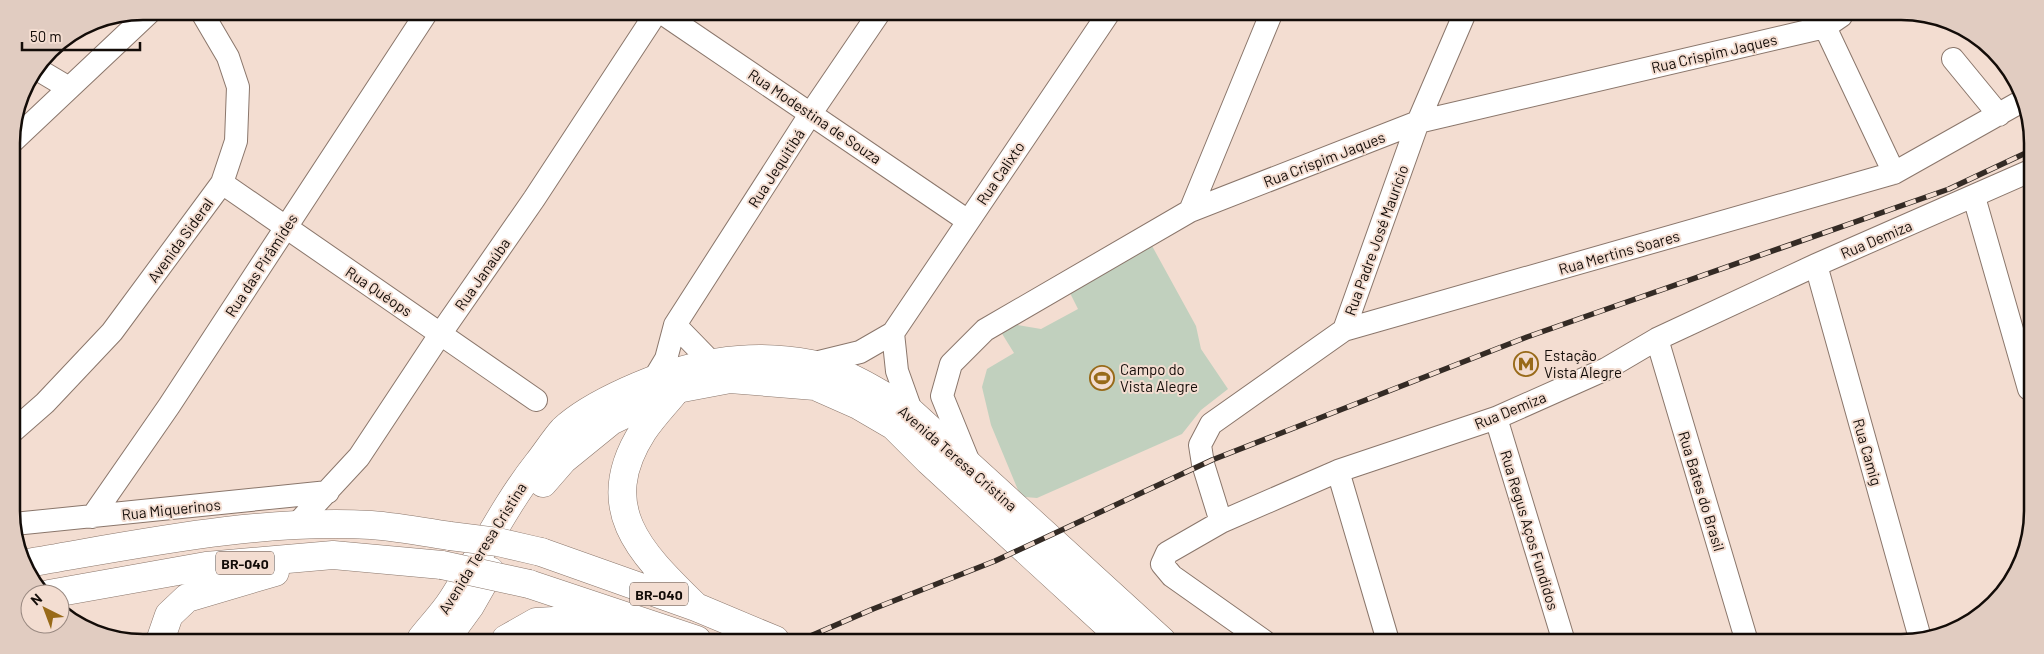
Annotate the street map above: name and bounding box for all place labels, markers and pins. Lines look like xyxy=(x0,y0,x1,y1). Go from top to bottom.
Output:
place label: Estação Vista Alegre xyxy=(1544,346,1622,381)
metro station icon: Estação Vista Alegre xyxy=(1513,351,1539,377)
place label: Campo do Vista Alegre xyxy=(1120,360,1198,395)
sports icon: Campo do Vista Alegre xyxy=(1089,365,1115,391)

